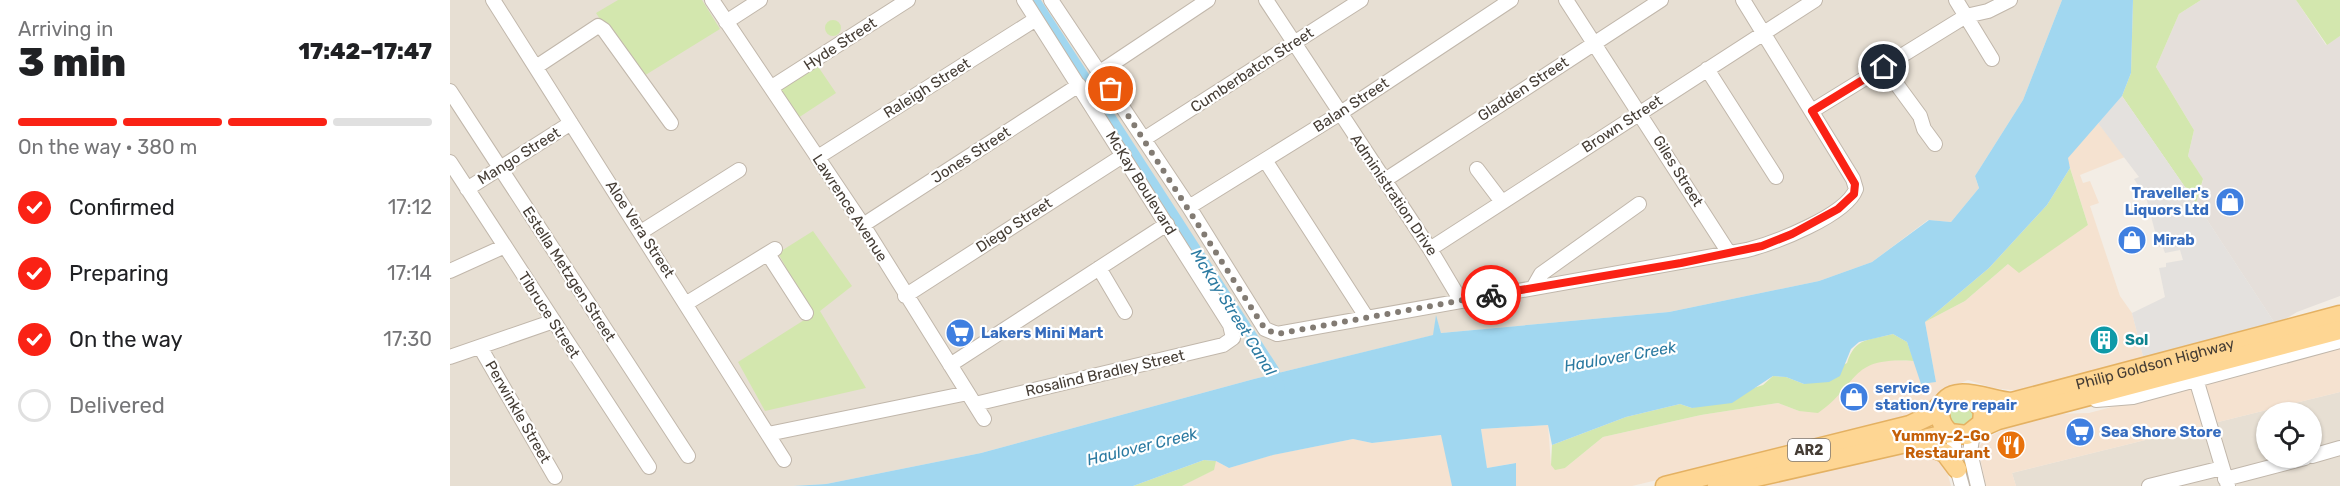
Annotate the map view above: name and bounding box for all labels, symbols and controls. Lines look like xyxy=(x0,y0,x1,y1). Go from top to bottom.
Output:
street label: Hyde Street xyxy=(800,14,880,74)
text: Arriving in xyxy=(18,17,113,41)
street label: Cumberbatch Street xyxy=(1187,23,1317,116)
text: 17:42–17:47 xyxy=(298,38,432,65)
text: 3 min xyxy=(18,40,126,86)
pin xyxy=(1858,41,1909,92)
icon: home xyxy=(1867,50,1900,83)
street label: Gladden Street xyxy=(1474,53,1572,125)
street label: Raleigh Street xyxy=(880,54,974,122)
pin xyxy=(1085,63,1136,114)
icon: bag xyxy=(1094,72,1127,105)
street label: Balan Street xyxy=(1310,74,1392,136)
street label: Brown Street xyxy=(1578,91,1666,157)
street label: Mango Street xyxy=(474,123,564,189)
street label: Jones Street xyxy=(928,123,1014,187)
street label: McKay Boulevard xyxy=(1102,128,1180,238)
street label: Administration Drive xyxy=(1347,131,1441,259)
street label: Giles Street xyxy=(1649,132,1707,210)
text: On the way · 380 m xyxy=(18,135,197,159)
street label: Lawrence Avenue xyxy=(809,151,891,265)
street label: Aloe Vera Street xyxy=(602,177,678,281)
place label: Traveller's Liquors Ltd xyxy=(2125,184,2209,219)
shop icon: Traveller's Liquors Ltd xyxy=(2214,186,2246,218)
icon: check xyxy=(18,191,51,224)
text: Confirmed xyxy=(69,194,175,221)
street label: Diego Street xyxy=(973,194,1055,256)
text: 17:12 xyxy=(388,195,432,219)
street label: Estella Metzgen Street xyxy=(519,203,619,345)
shop icon: Mirab xyxy=(2116,224,2148,256)
place label: Mirab xyxy=(2153,231,2195,249)
water label: McKay Street Canal xyxy=(1187,245,1281,380)
icon: check xyxy=(18,257,51,290)
text: Preparing xyxy=(69,260,169,287)
text: 17:14 xyxy=(387,261,432,285)
courier xyxy=(1461,265,1521,325)
street label: Tibruce Street xyxy=(514,268,584,362)
icon: bike xyxy=(1475,279,1508,312)
supermarket icon: Lakers Mini Mart xyxy=(944,317,976,349)
icon: check xyxy=(18,323,51,356)
place label: Lakers Mini Mart xyxy=(981,324,1103,342)
building icon: Sol xyxy=(2088,324,2120,356)
text: On the way xyxy=(69,326,183,353)
text: 17:30 xyxy=(383,327,432,351)
place label: Sol xyxy=(2125,331,2148,349)
street label: Philip Goldson Highway xyxy=(2074,334,2236,394)
water label: Haulover Creek xyxy=(1563,337,1678,376)
street label: Rosalind Bradley Street xyxy=(1024,346,1186,400)
street label: Perwinkle Street xyxy=(481,358,555,466)
place label: service station/tyre repair xyxy=(1875,379,2017,414)
shop icon: service station/tyre repair xyxy=(1838,381,1870,413)
text: Delivered xyxy=(69,392,165,419)
map controls xyxy=(2256,402,2322,468)
button: locate xyxy=(2256,402,2322,468)
supermarket icon: Sea Shore Store xyxy=(2064,416,2096,448)
water label: Haulover Creek xyxy=(1085,423,1200,469)
place label: Sea Shore Store xyxy=(2101,423,2221,441)
place label: Yummy-2-Go Restaurant xyxy=(1892,427,1990,462)
restaurant icon: Yummy-2-Go Restaurant xyxy=(1995,429,2027,461)
road number: AR2 xyxy=(1788,439,1830,461)

